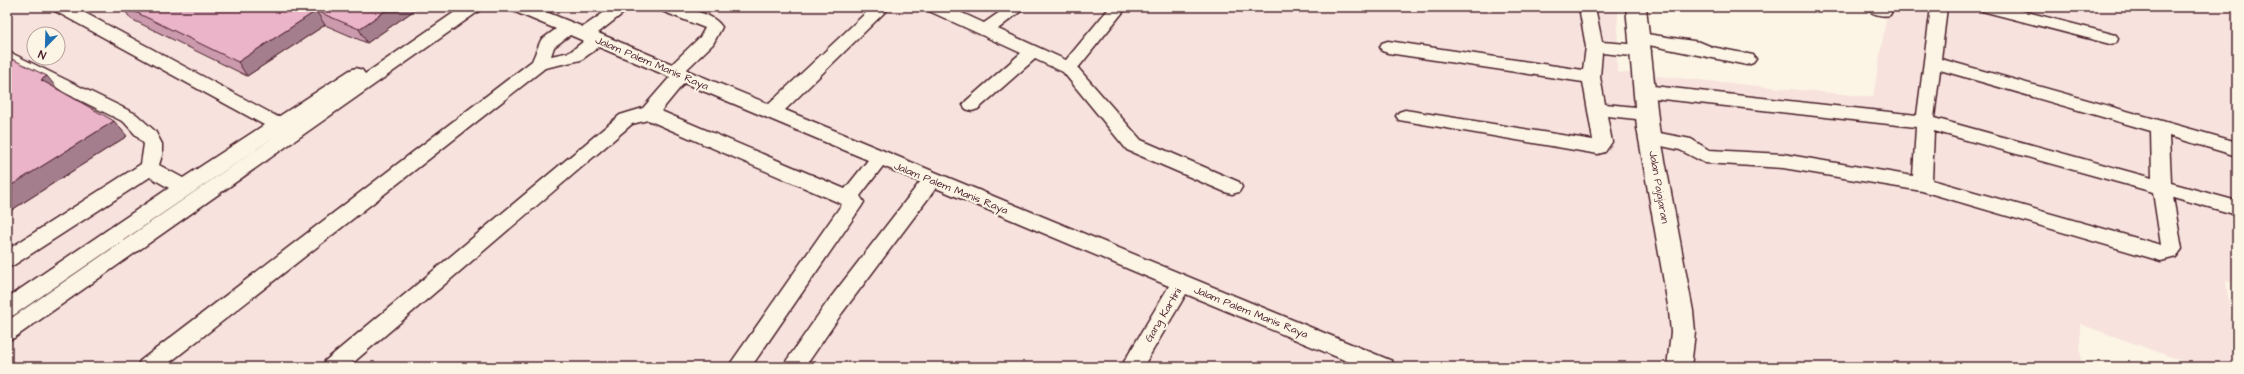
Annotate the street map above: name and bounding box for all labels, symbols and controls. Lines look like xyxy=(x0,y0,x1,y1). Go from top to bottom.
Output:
north arrow xyxy=(26,26,66,66)
street label: Jalam Palem Manis Raya xyxy=(593,32,711,95)
text: N xyxy=(36,46,48,63)
street label: Jalan Pajajaran xyxy=(1645,149,1673,225)
street label: Jalam Palem Manis Raya xyxy=(891,158,1011,219)
street label: Jalam Palem Manis Raya xyxy=(1191,282,1311,343)
street label: Gang Kartini xyxy=(1141,285,1186,345)

